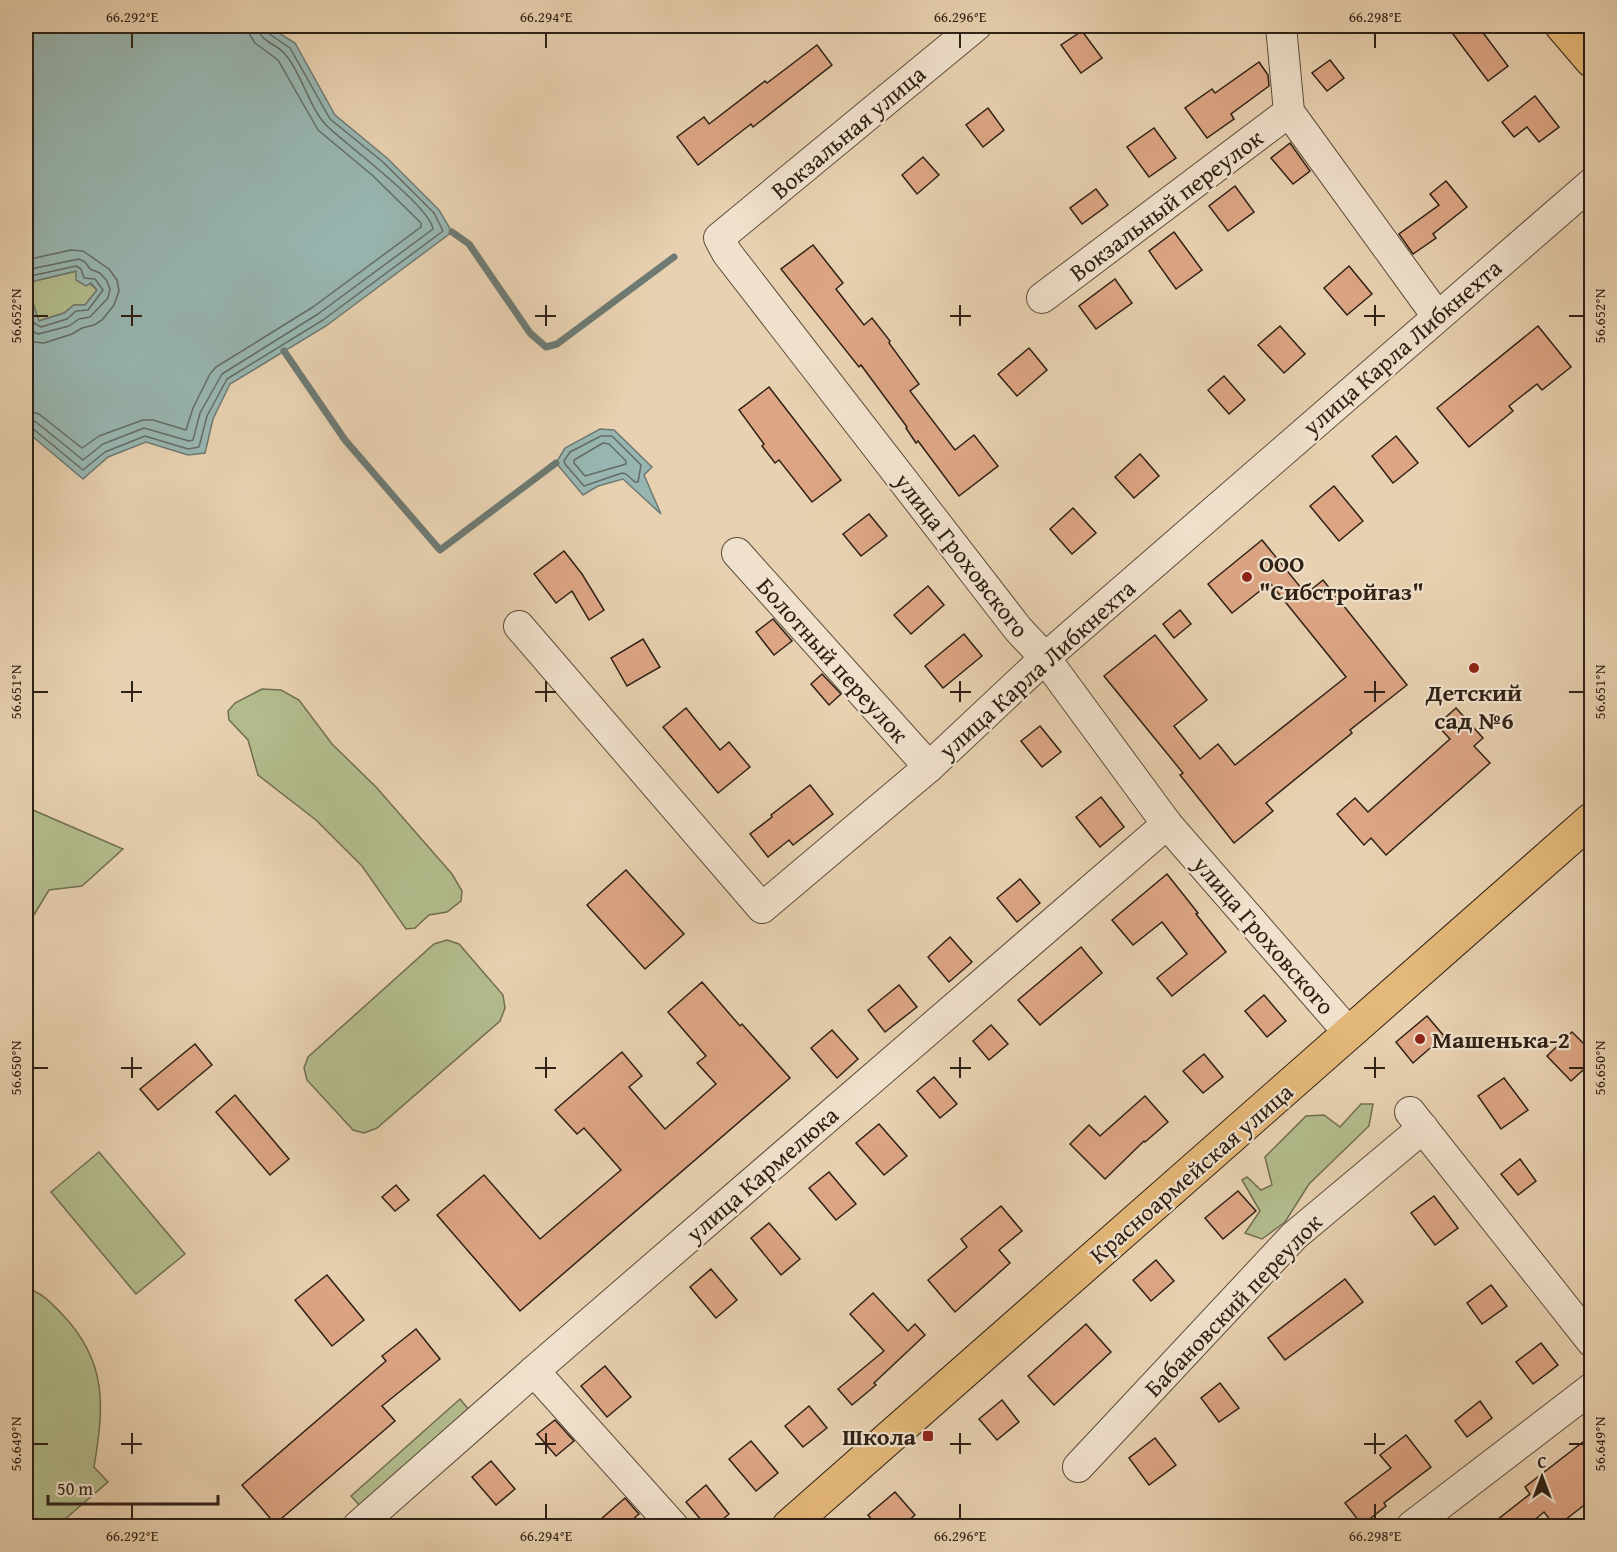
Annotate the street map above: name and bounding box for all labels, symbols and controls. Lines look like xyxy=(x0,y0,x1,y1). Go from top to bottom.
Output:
text: 66.292°E xyxy=(106,6,159,27)
text: 66.294°E xyxy=(520,6,573,27)
text: 66.296°E xyxy=(934,6,987,27)
text: 66.298°E xyxy=(1349,6,1402,27)
street label: Вокзальная улица xyxy=(763,56,933,207)
street label: Вокзальный переулок xyxy=(1062,120,1270,289)
street label: улица Карла Либкнехта xyxy=(1294,250,1510,444)
text: 56.652°N xyxy=(5,288,26,343)
text: 56.652°N xyxy=(1589,288,1610,343)
street label: улица Гроховского xyxy=(886,464,1038,645)
place label: ООО "Сибстройгаз" xyxy=(1259,546,1424,609)
street label: Болотный переулок xyxy=(749,569,917,751)
marker: ООО "Сибстройгаз" xyxy=(1240,570,1254,584)
street label: улица Карла Либкнехта xyxy=(930,571,1143,768)
marker: Детский сад №6 xyxy=(1467,661,1481,675)
text: 56.651°N xyxy=(5,664,26,719)
text: 56.651°N xyxy=(1589,664,1610,719)
place label: Детский сад №6 xyxy=(1425,675,1522,738)
street label: улица Гроховского xyxy=(1184,847,1343,1022)
place label: Машенька-2 xyxy=(1432,1022,1570,1057)
marker: Машенька-2 xyxy=(1413,1032,1427,1046)
text: 56.650°N xyxy=(5,1040,26,1095)
text: 56.650°N xyxy=(1589,1040,1610,1095)
street label: Красноармейская улица xyxy=(1081,1074,1301,1271)
street label: улица Кармелюка xyxy=(677,1097,846,1251)
street label: Бабановский переулок xyxy=(1136,1205,1330,1405)
text: 56.649°N xyxy=(5,1416,26,1471)
text: 56.649°N xyxy=(1589,1416,1610,1471)
place label: Школа xyxy=(842,1419,917,1454)
marker: Школа xyxy=(921,1429,935,1443)
north arrow xyxy=(1512,1447,1572,1507)
text: С xyxy=(1537,1450,1547,1474)
scale bar xyxy=(48,1468,218,1506)
text: 50 m xyxy=(57,1475,93,1502)
text: 66.292°E xyxy=(106,1525,159,1546)
text: 66.294°E xyxy=(520,1525,573,1546)
text: 66.296°E xyxy=(934,1525,987,1546)
text: 66.298°E xyxy=(1349,1525,1402,1546)

